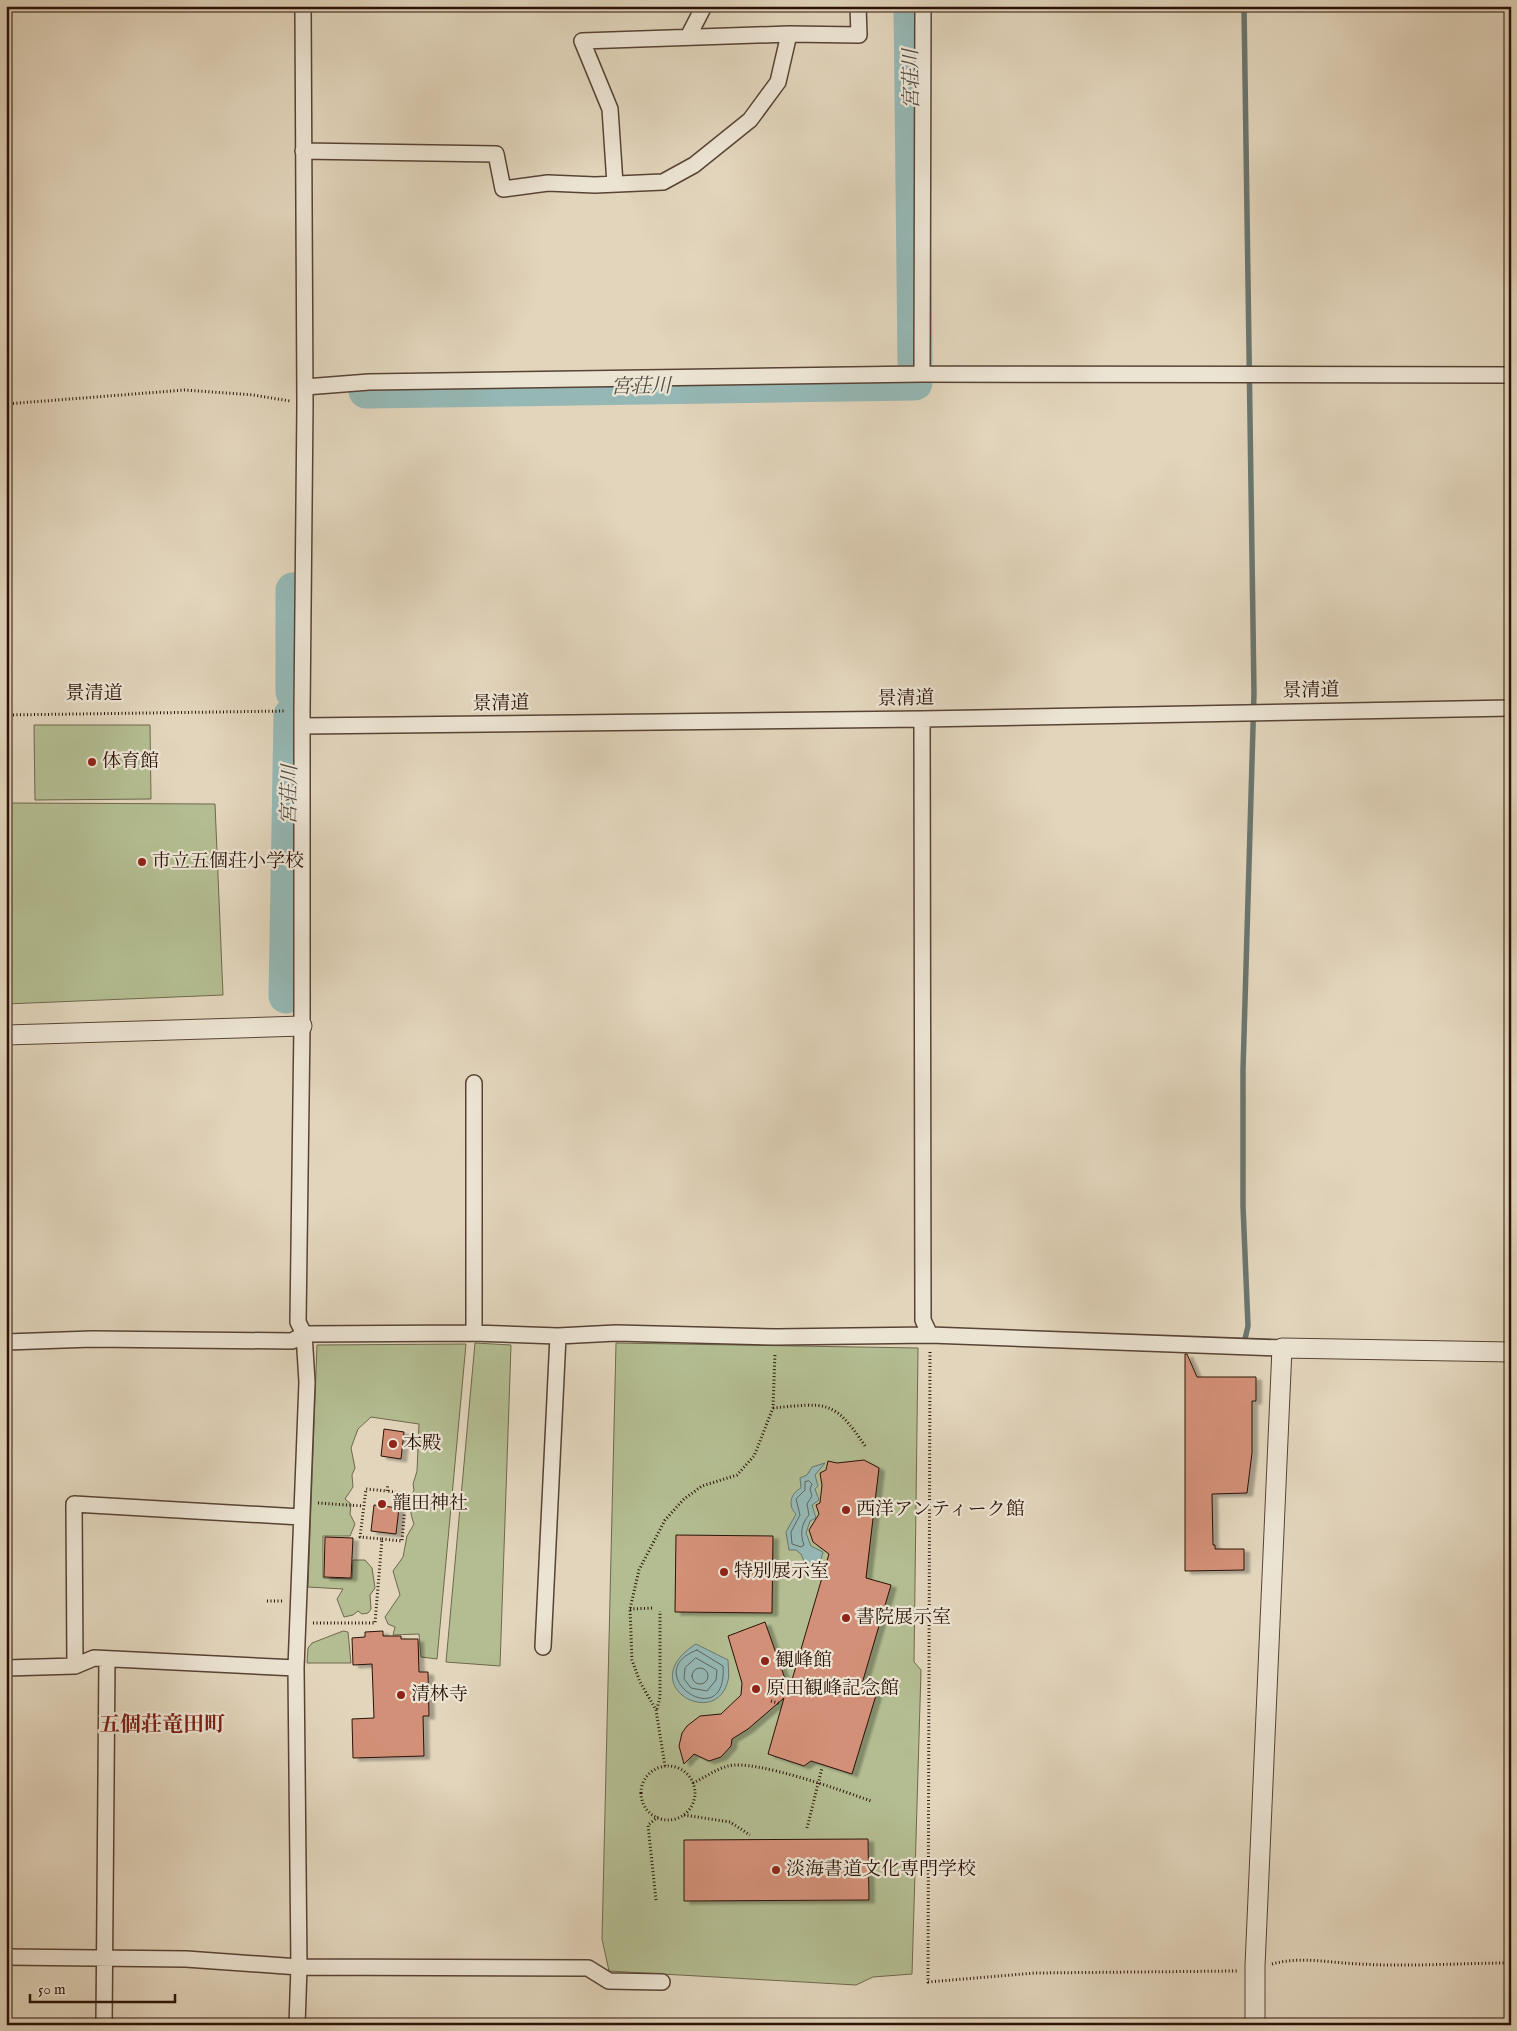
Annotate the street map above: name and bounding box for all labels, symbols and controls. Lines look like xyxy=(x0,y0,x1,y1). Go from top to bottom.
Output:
water label: 宮荘川 xyxy=(899,47,925,109)
water label: 宮荘川 xyxy=(611,374,673,400)
street label: 景清道 xyxy=(1282,679,1340,703)
street label: 景清道 xyxy=(65,682,123,706)
street label: 景清道 xyxy=(877,687,935,711)
street label: 景清道 xyxy=(472,692,530,716)
place label: 体育館 xyxy=(102,750,159,774)
marker: 体育館 xyxy=(86,756,98,768)
water label: 宮荘川 xyxy=(277,763,303,825)
place label: 市立五個荘小学校 xyxy=(152,850,304,874)
marker: 市立五個荘小学校 xyxy=(136,856,148,868)
place label: 本殿 xyxy=(403,1432,441,1456)
marker: 本殿 xyxy=(387,1438,399,1450)
place label: 龍田神社 xyxy=(392,1492,468,1516)
marker: 龍田神社 xyxy=(376,1498,388,1510)
place label: 西洋アンティーク館 xyxy=(856,1498,1025,1522)
marker: 西洋アンティーク館 xyxy=(840,1504,852,1516)
place label: 特別展示室 xyxy=(734,1560,829,1584)
marker: 特別展示室 xyxy=(718,1566,730,1578)
place label: 書院展示室 xyxy=(856,1606,951,1630)
marker: 書院展示室 xyxy=(840,1612,852,1624)
place label: 観峰館 xyxy=(775,1649,832,1673)
marker: 観峰館 xyxy=(759,1655,771,1667)
place label: 原田観峰記念館 xyxy=(766,1677,899,1701)
place label: 清林寺 xyxy=(411,1683,468,1707)
marker: 原田観峰記念館 xyxy=(750,1683,762,1695)
marker: 清林寺 xyxy=(395,1689,407,1701)
district label: 五個荘竜田町 xyxy=(99,1712,225,1739)
place label: 淡海書道文化専門学校 xyxy=(786,1858,976,1882)
marker: 淡海書道文化専門学校 xyxy=(770,1864,782,1876)
scale bar xyxy=(30,1971,175,2003)
text: 50 m xyxy=(38,1980,66,1999)

